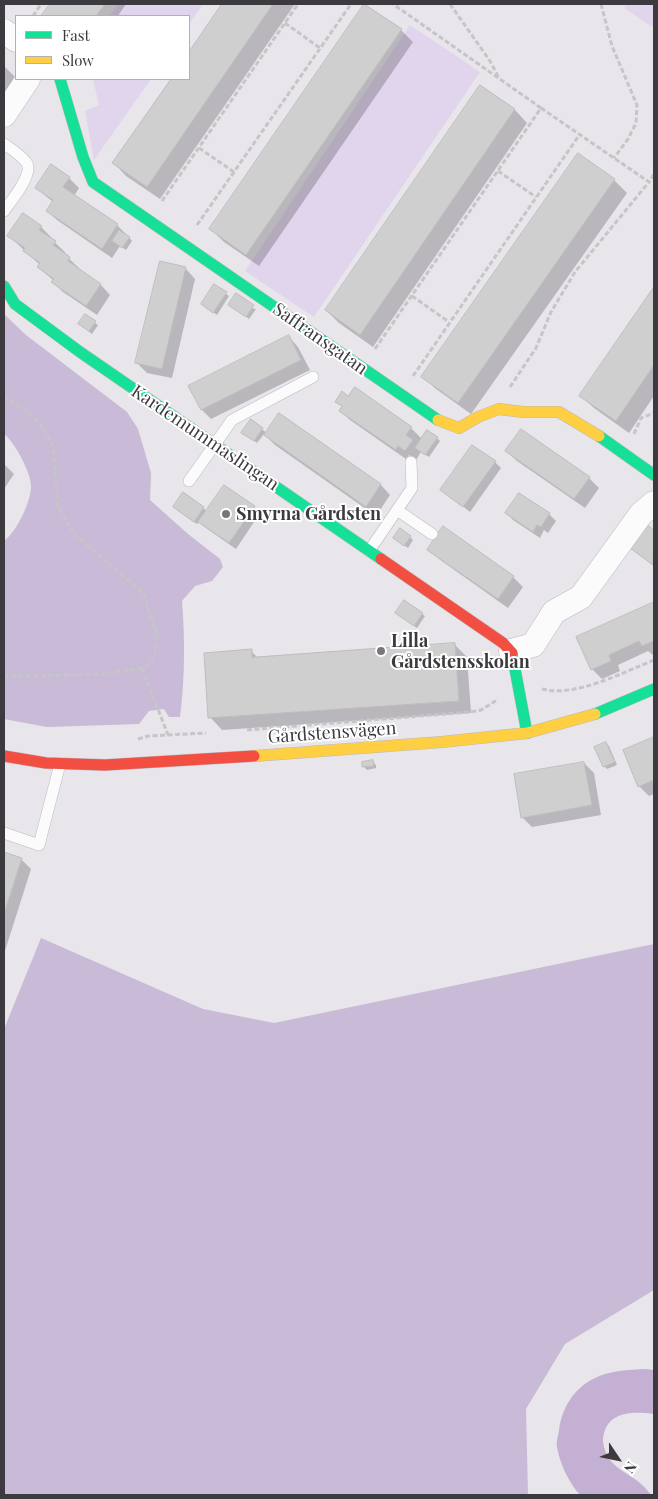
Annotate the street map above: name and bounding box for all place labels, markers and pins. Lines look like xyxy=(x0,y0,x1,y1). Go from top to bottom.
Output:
place label: Smyrna Gårdsten xyxy=(236,503,381,525)
marker: Smyrna Gårdsten xyxy=(220,508,232,520)
place label: Lilla Gårdstensskolan xyxy=(391,630,530,672)
marker: Lilla Gårdstensskolan xyxy=(375,645,387,657)

